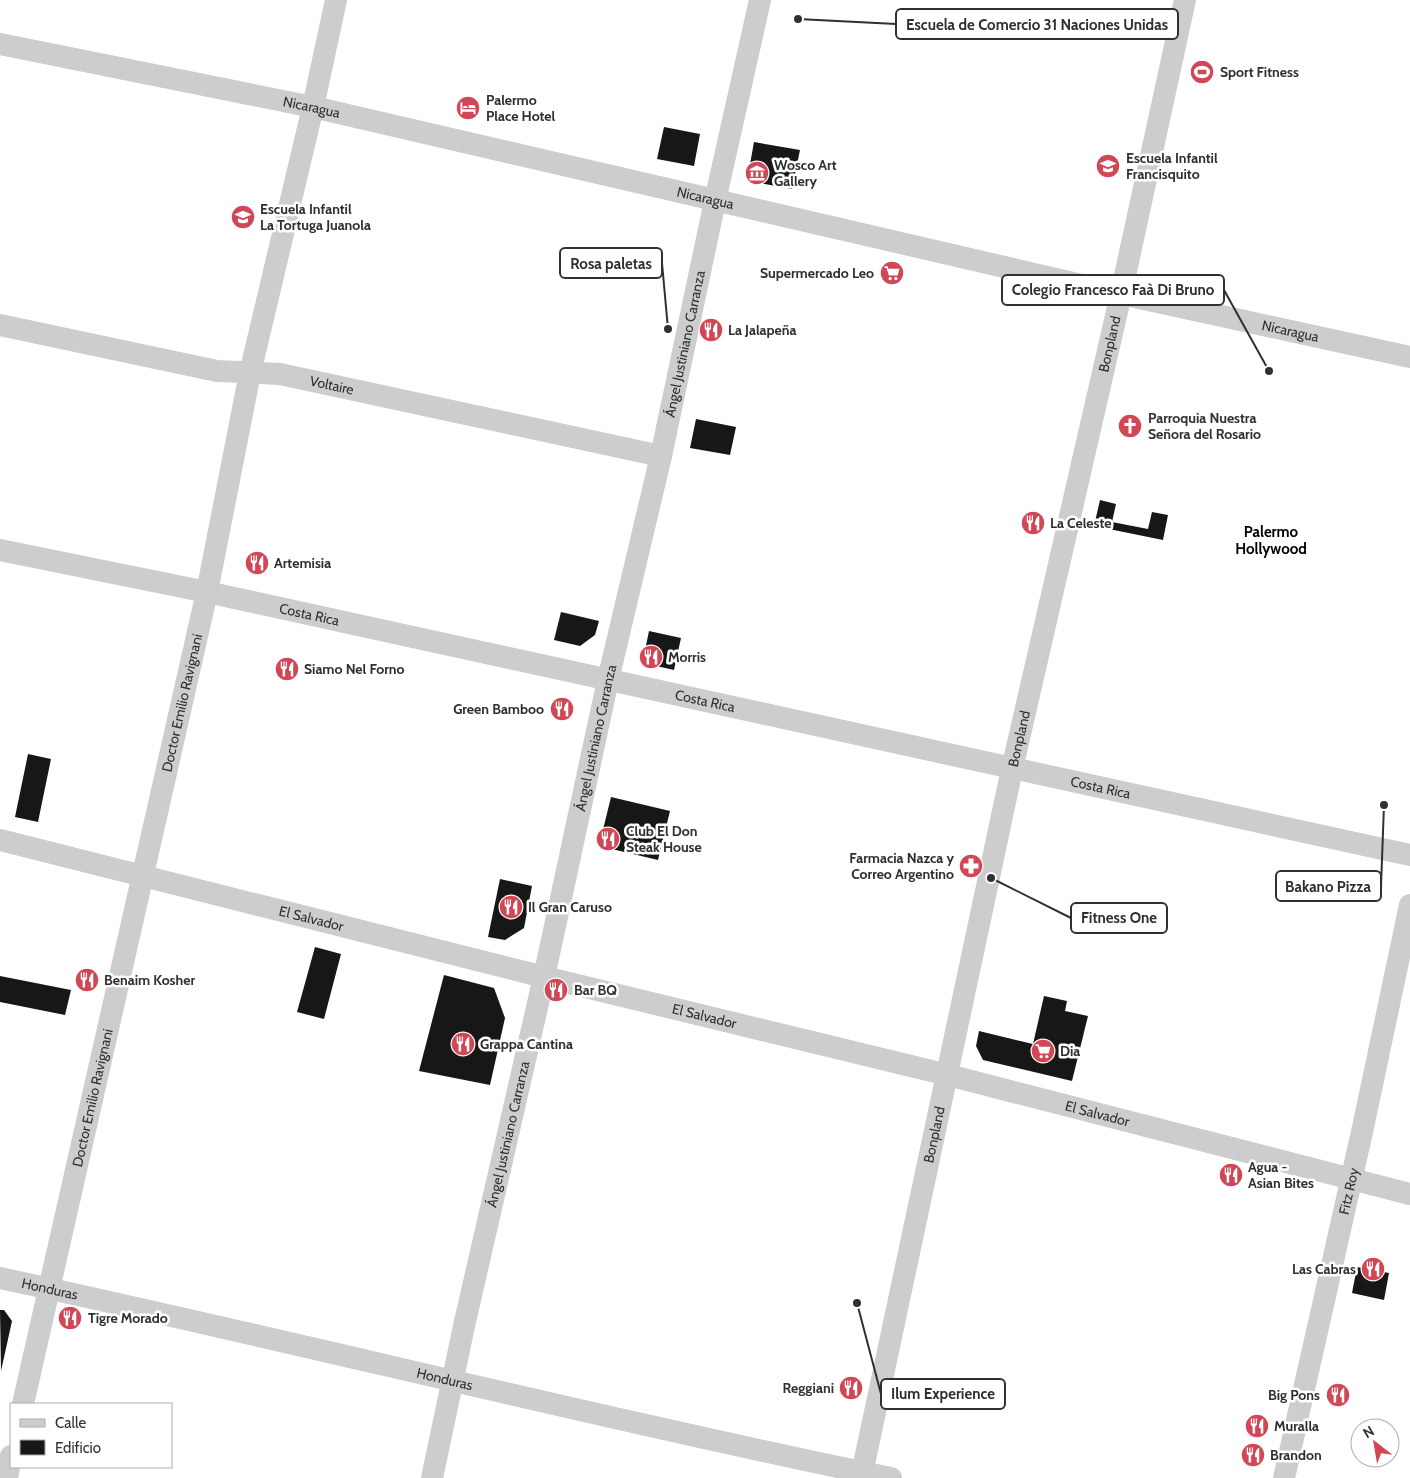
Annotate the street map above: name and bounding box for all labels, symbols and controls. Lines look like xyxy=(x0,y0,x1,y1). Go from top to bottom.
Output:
callout: Escuela de Comercio 31 Naciones Unidas xyxy=(896,9,1178,39)
text: Escuela de Comercio 31 Naciones Unidas xyxy=(906,16,1168,34)
sports icon: Sport Fitness xyxy=(1189,59,1215,85)
place label: Sport Fitness xyxy=(1220,63,1299,81)
place label: Palermo Place Hotel xyxy=(486,91,556,125)
street label: Nicaragua xyxy=(282,92,342,122)
hotel icon: Palermo Place Hotel xyxy=(455,95,481,121)
place label: Escuela Infantil Francisquito xyxy=(1126,149,1218,183)
school or university icon: Escuela Infantil Francisquito xyxy=(1095,153,1121,179)
place label: Wosco Art Gallery xyxy=(774,156,837,190)
museum icon: Wosco Art Gallery xyxy=(744,160,770,186)
street label: Nicaragua xyxy=(675,183,736,213)
place label: Escuela Infantil La Tortuga Juanola xyxy=(260,200,371,234)
school or university icon: Escuela Infantil La Tortuga Juanola xyxy=(230,204,256,230)
callout: Rosa paletas xyxy=(560,248,662,278)
text: Rosa paletas xyxy=(570,255,652,273)
supermarket icon: Supermercado Leo xyxy=(879,260,905,286)
place label: Supermercado Leo xyxy=(760,264,874,282)
street label: Ángel Justiniano Carranza xyxy=(660,269,709,419)
callout: Colegio Francesco Faà Di Bruno xyxy=(1002,275,1224,305)
text: Colegio Francesco Faà Di Bruno xyxy=(1012,281,1215,299)
street label: Bonpland xyxy=(1094,314,1125,374)
street label: Nicaragua xyxy=(1260,316,1321,346)
restaurant icon: La Jalapeña xyxy=(698,317,724,343)
place label: La Jalapeña xyxy=(728,321,797,339)
street label: Voltaire xyxy=(308,372,356,399)
place label: Parroquia Nuestra Señora del Rosario xyxy=(1148,409,1261,443)
church icon: Parroquia Nuestra Señora del Rosario xyxy=(1117,413,1143,439)
restaurant icon: La Celeste xyxy=(1020,510,1046,536)
place label: La Celeste xyxy=(1050,514,1112,532)
district label: Palermo Hollywood xyxy=(1235,523,1307,558)
restaurant icon: Artemisia xyxy=(244,550,270,576)
place label: Artemisia xyxy=(274,554,331,572)
street label: Costa Rica xyxy=(278,599,341,630)
street label: Doctor Emilio Ravignani xyxy=(158,632,206,774)
restaurant icon: Morris xyxy=(638,644,664,670)
place label: Morris xyxy=(668,648,706,666)
restaurant icon: Siamo Nel Forno xyxy=(274,656,300,682)
place label: Siamo Nel Forno xyxy=(304,660,405,678)
street label: Ángel Justiniano Carranza xyxy=(571,662,620,813)
street label: Costa Rica xyxy=(673,686,737,716)
restaurant icon: Green Bamboo xyxy=(549,696,575,722)
place label: Green Bamboo xyxy=(453,700,544,718)
street label: Bonpland xyxy=(1004,709,1034,769)
street label: Costa Rica xyxy=(1069,772,1133,803)
place label: Club El Don Steak House xyxy=(626,822,702,856)
restaurant icon: Club El Don Steak House xyxy=(595,826,621,852)
place label: Farmacia Nazca y Correo Argentino xyxy=(849,849,954,883)
pharmacy icon: Farmacia Nazca y Correo Argentino xyxy=(958,853,984,879)
callout: Bakano Pizza xyxy=(1276,871,1381,901)
text: Bakano Pizza xyxy=(1285,878,1371,896)
restaurant icon: Il Gran Caruso xyxy=(498,894,524,920)
place label: Il Gran Caruso xyxy=(528,898,612,916)
street label: El Salvador xyxy=(277,902,346,935)
callout: Fitness One xyxy=(1071,903,1167,933)
text: Fitness One xyxy=(1081,909,1157,927)
restaurant icon: Benaim Kosher xyxy=(74,967,100,993)
place label: Benaim Kosher xyxy=(104,971,195,989)
restaurant icon: Bar BQ xyxy=(543,977,569,1003)
place label: Bar BQ xyxy=(574,981,617,999)
street label: El Salvador xyxy=(670,999,739,1033)
street label: Doctor Emilio Ravignani xyxy=(68,1027,117,1169)
restaurant icon: Grappa Cantina xyxy=(450,1031,476,1057)
place label: Grappa Cantina xyxy=(480,1035,573,1053)
supermarket icon: Dia xyxy=(1030,1038,1056,1064)
place label: Dia xyxy=(1060,1042,1080,1060)
street label: Ángel Justiniano Carranza xyxy=(482,1059,533,1209)
street label: El Salvador xyxy=(1063,1097,1132,1131)
street label: Bonpland xyxy=(919,1105,949,1165)
place label: Agua - Asian Bites xyxy=(1248,1158,1314,1192)
restaurant icon: Agua - Asian Bites xyxy=(1218,1162,1244,1188)
street label: Fitz Roy xyxy=(1335,1166,1363,1216)
restaurant icon: Las Cabras xyxy=(1360,1256,1386,1282)
place label: Las Cabras xyxy=(1292,1260,1356,1278)
street label: Honduras xyxy=(20,1274,80,1304)
restaurant icon: Tigre Morado xyxy=(57,1305,83,1331)
place label: Tigre Morado xyxy=(88,1309,168,1327)
street label: Honduras xyxy=(415,1364,475,1394)
restaurant icon: Reggiani xyxy=(838,1375,864,1401)
place label: Reggiani xyxy=(783,1379,834,1397)
callout: Ilum Experience xyxy=(881,1379,1005,1409)
restaurant icon: Big Pons xyxy=(1325,1382,1351,1408)
text: Ilum Experience xyxy=(891,1385,995,1403)
place label: Big Pons xyxy=(1268,1386,1320,1404)
legend xyxy=(10,1403,172,1468)
restaurant icon: Muralla xyxy=(1244,1413,1270,1439)
text: Calle xyxy=(55,1414,86,1432)
place label: Muralla xyxy=(1274,1417,1319,1435)
north arrow xyxy=(1350,1418,1400,1468)
text: N xyxy=(1359,1422,1377,1442)
text: Edificio xyxy=(55,1439,101,1457)
restaurant icon: Brandon xyxy=(1240,1442,1266,1468)
place label: Brandon xyxy=(1270,1446,1322,1464)

